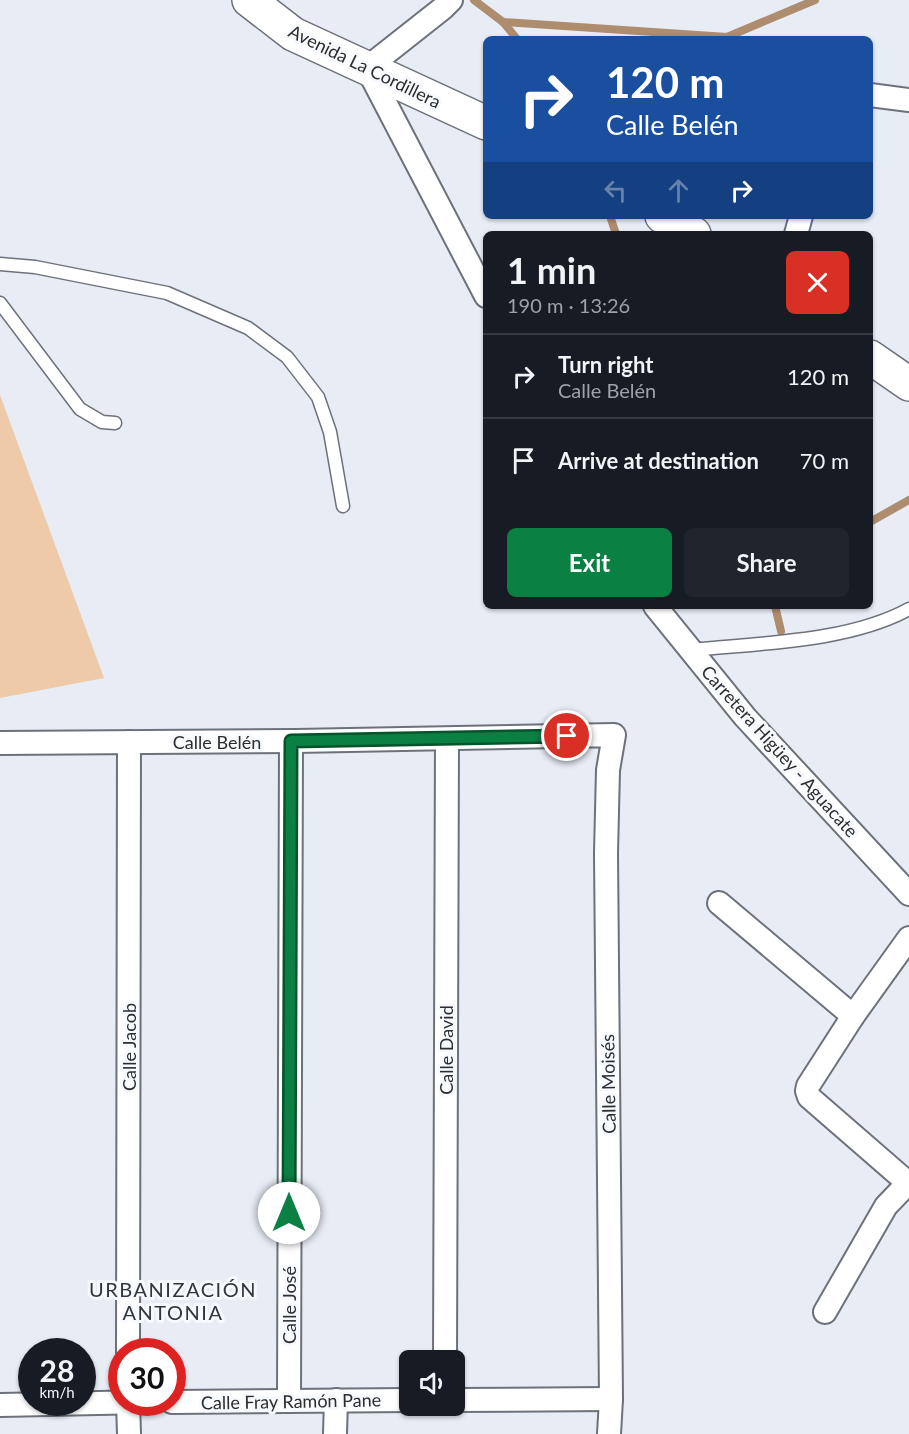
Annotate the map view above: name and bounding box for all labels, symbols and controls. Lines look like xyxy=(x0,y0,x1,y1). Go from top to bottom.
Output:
street label: Avenida La Cordillera xyxy=(285,20,445,112)
text: 120 m xyxy=(606,57,724,107)
icon: right xyxy=(507,60,585,138)
text: Calle Belén xyxy=(606,108,739,141)
icon: left xyxy=(599,174,632,207)
icon: ahead xyxy=(662,174,695,207)
icon: right xyxy=(725,174,758,207)
text: 1 min xyxy=(507,248,596,292)
button: close xyxy=(786,251,849,314)
text: 190 m · 13:26 xyxy=(507,293,630,317)
text: Turn right xyxy=(558,351,653,378)
icon: right xyxy=(507,360,540,393)
text: 120 m xyxy=(787,363,849,390)
text: Calle Belén xyxy=(558,378,656,402)
icon: arrive xyxy=(507,444,540,477)
text: Arrive at destination xyxy=(558,447,759,474)
text: 70 m xyxy=(800,447,849,474)
button: Exit xyxy=(507,528,672,597)
button: Share xyxy=(684,528,849,597)
street label: Carretera Higüey - Aguacate xyxy=(697,661,863,841)
pin xyxy=(541,710,592,761)
icon: arrive xyxy=(550,719,583,752)
street label: Calle Belén xyxy=(173,731,261,753)
street label: Calle Jacob xyxy=(118,1003,140,1091)
street label: Calle David xyxy=(435,1005,457,1095)
street label: Calle Moisés xyxy=(596,1034,620,1134)
position arrow xyxy=(257,1181,321,1245)
street label: Calle José xyxy=(278,1266,300,1344)
district label: URBANIZACIÓN ANTONIA xyxy=(89,1277,257,1324)
speed limit sign: 30 xyxy=(108,1338,186,1416)
map controls xyxy=(399,1350,465,1416)
button: sound xyxy=(399,1350,465,1416)
text: 28 xyxy=(40,1352,74,1388)
text: km/h xyxy=(39,1383,75,1401)
street label: Calle Fray Ramón Pane xyxy=(201,1388,381,1414)

